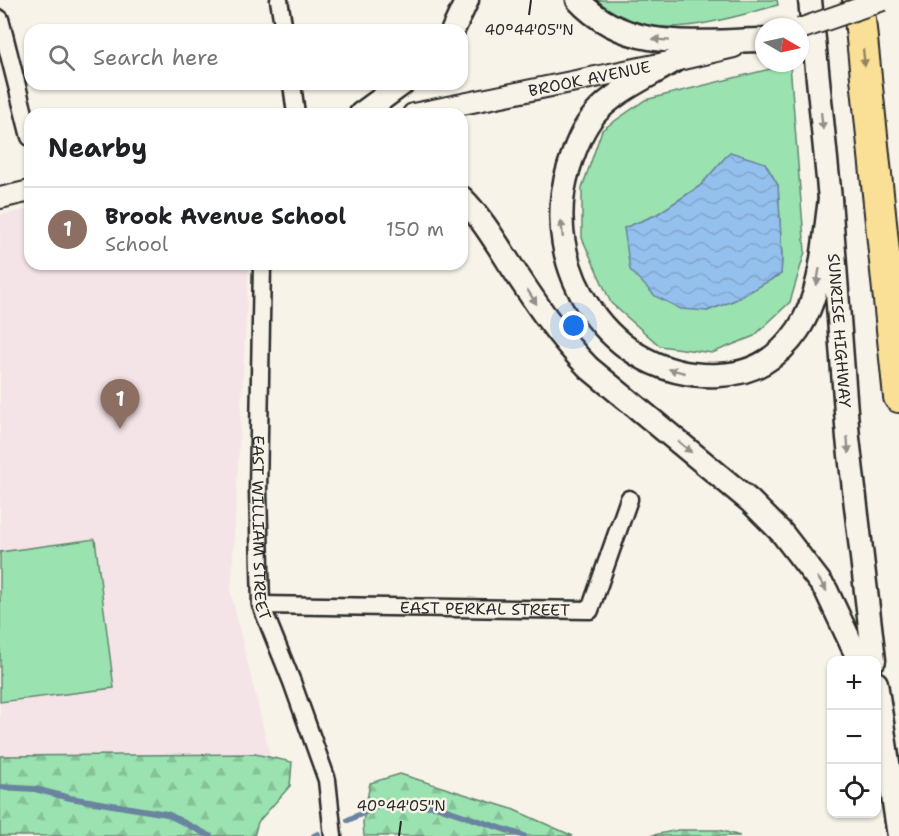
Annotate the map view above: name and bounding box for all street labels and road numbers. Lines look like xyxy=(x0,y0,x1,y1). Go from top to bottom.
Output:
street label: BROOK AVENUE xyxy=(527,56,652,101)
street label: SUNRISE HIGHWAY xyxy=(823,253,856,409)
street label: EAST WILLIAM STREET xyxy=(247,435,276,624)
street label: EAST PERKAL STREET xyxy=(400,597,570,621)

